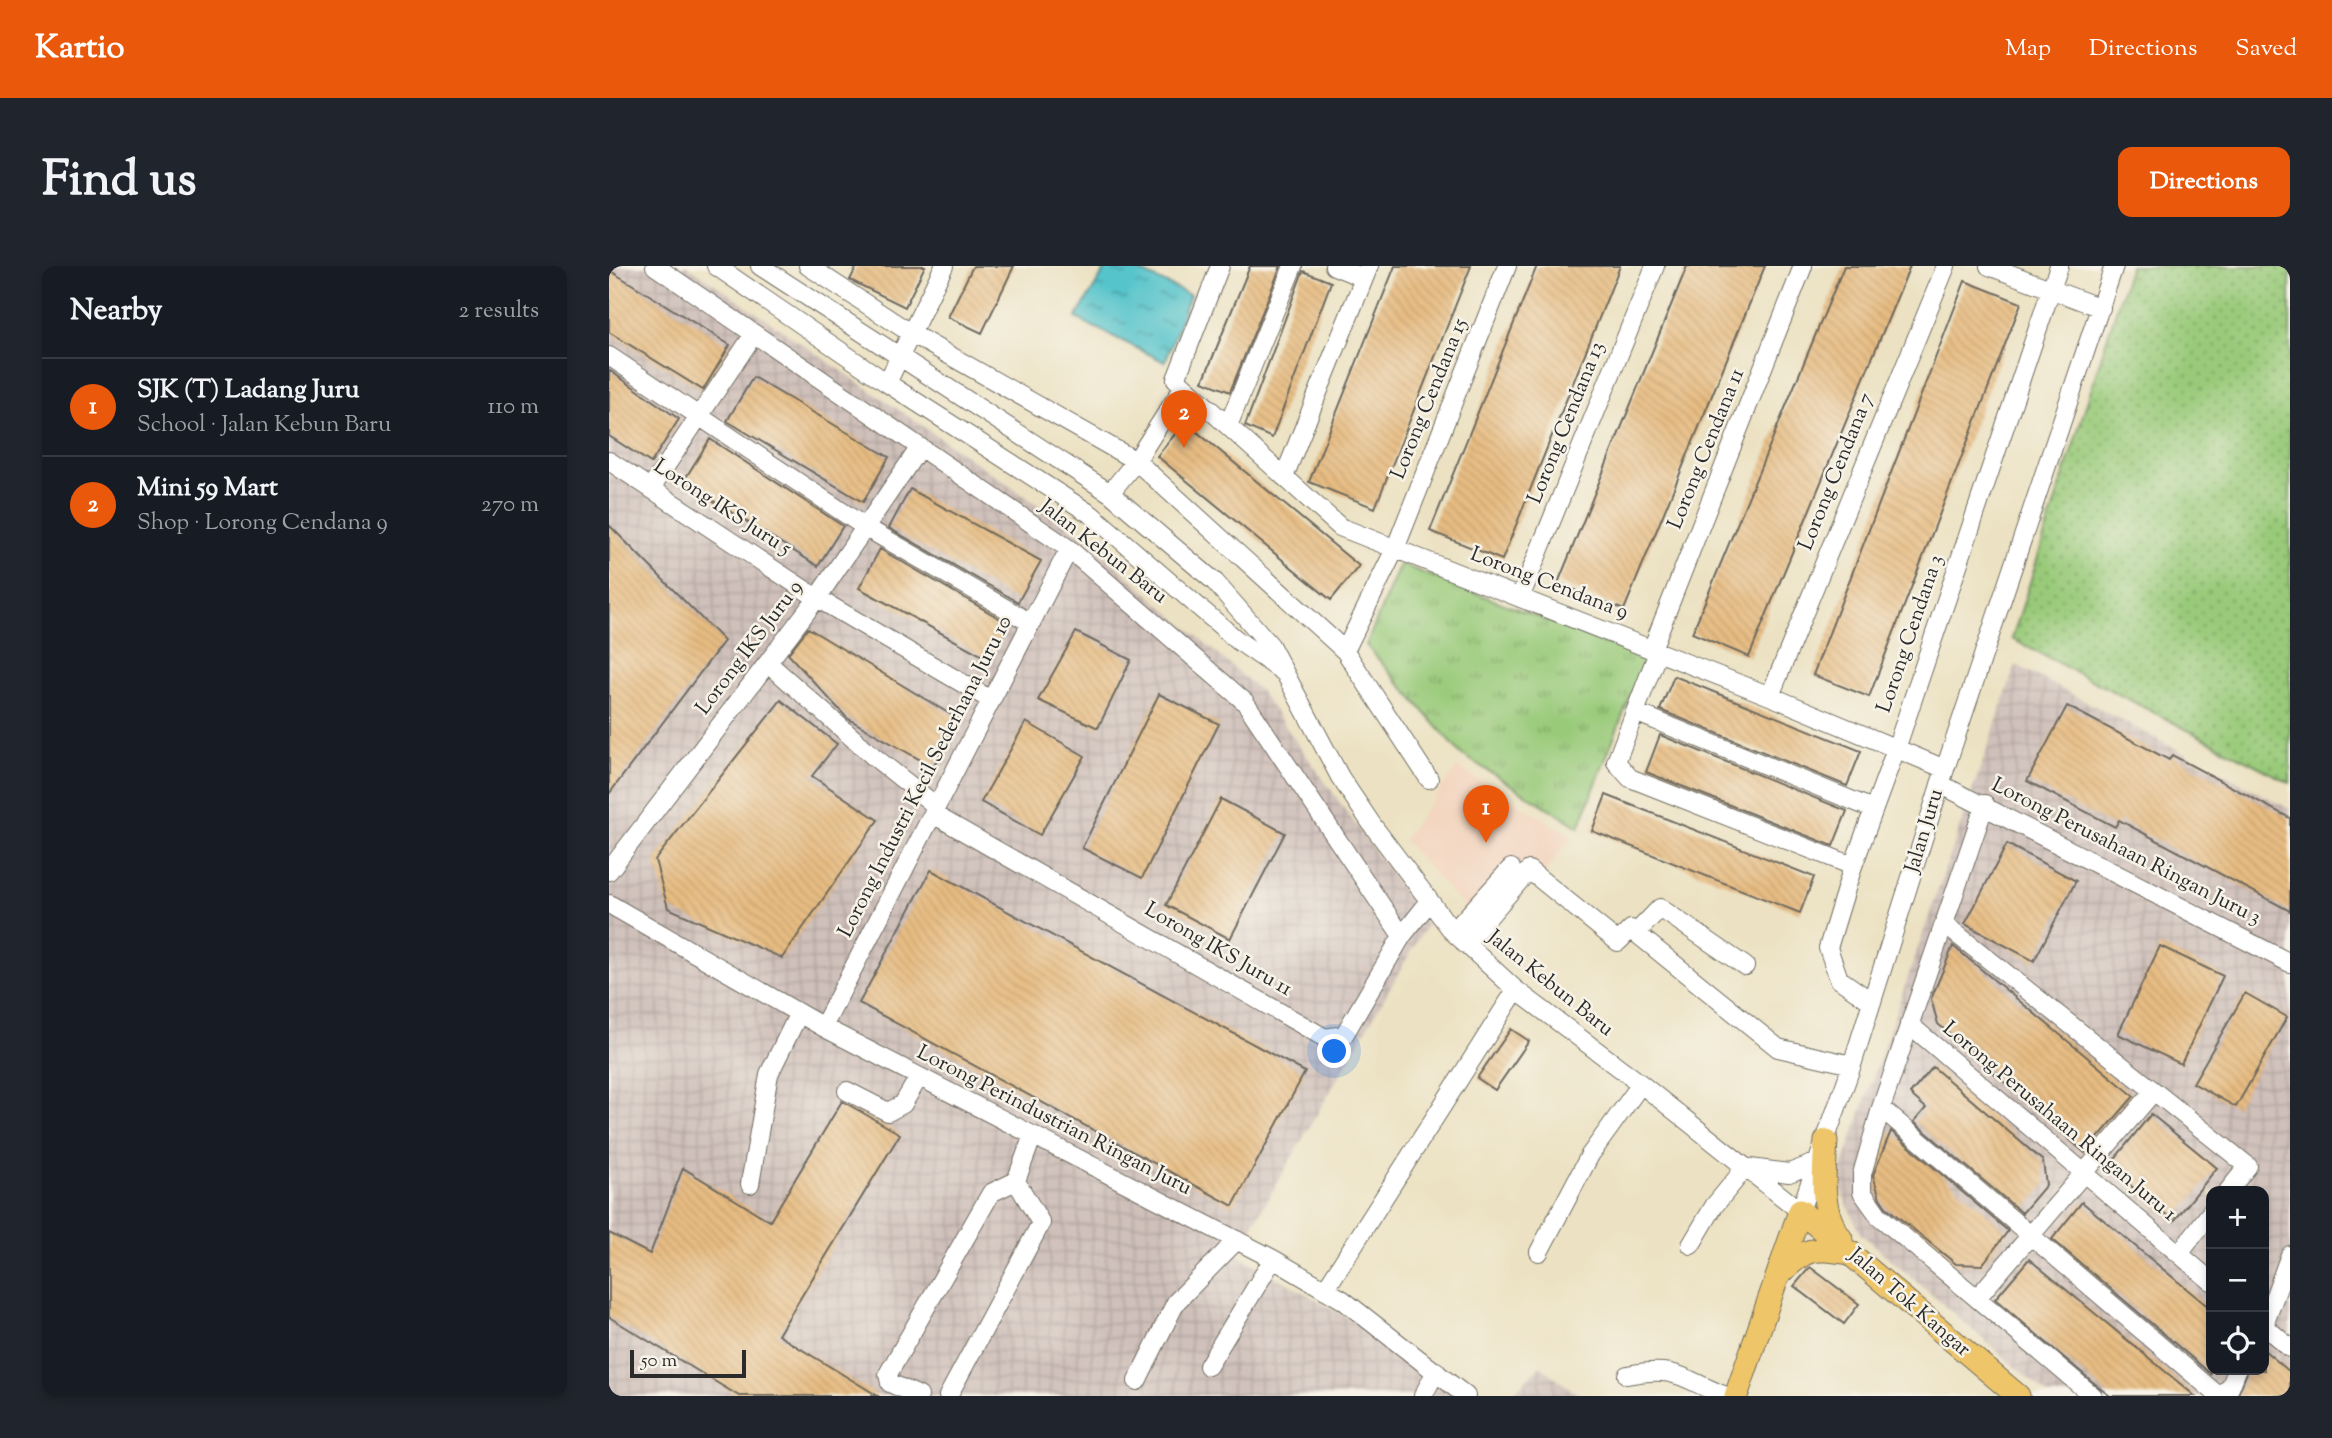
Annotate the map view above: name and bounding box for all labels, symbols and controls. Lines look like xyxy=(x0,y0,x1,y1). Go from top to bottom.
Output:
text: Kartio xyxy=(35,25,125,73)
text: Map xyxy=(2005,32,2051,66)
text: Directions xyxy=(2089,32,2197,66)
text: Saved xyxy=(2235,32,2297,66)
text: Find us xyxy=(42,147,196,217)
button: Directions xyxy=(2118,147,2290,217)
text: Nearby xyxy=(70,290,162,333)
text: 2 results xyxy=(459,295,539,328)
street label: Lorong Cendana 15 xyxy=(1384,314,1476,484)
street label: Lorong Cendana 13 xyxy=(1521,337,1613,509)
street label: Lorong Cendana 11 xyxy=(1661,364,1753,534)
text: SJK (T) Ladang Juru xyxy=(137,372,359,409)
street label: Lorong Cendana 7 xyxy=(1792,388,1882,555)
pin: 2 xyxy=(1161,390,1207,448)
text: 1 xyxy=(89,391,97,424)
text: 110 m xyxy=(488,391,539,424)
text: School · Jalan Kebun Baru xyxy=(137,409,391,442)
street label: Lorong IKS Juru 5 xyxy=(647,452,797,564)
text: Mini 59 Mart xyxy=(137,470,278,507)
text: 2 xyxy=(88,489,98,522)
text: 270 m xyxy=(481,489,539,522)
street label: Jalan Kebun Baru xyxy=(1032,492,1173,612)
text: Shop · Lorong Cendana 9 xyxy=(137,507,388,540)
street label: Lorong Cendana 9 xyxy=(1466,540,1632,628)
street label: Lorong Cendana 3 xyxy=(1870,551,1952,717)
street label: Lorong IKS Juru 9 xyxy=(689,574,811,722)
street label: Lorong Industri Kecil Sederhana Juru 10 xyxy=(831,611,1021,943)
street label: Lorong Perusahaan Ringan Juru 3 xyxy=(1986,771,2266,933)
pin: 1 xyxy=(1463,785,1509,843)
street label: Jalan Juru xyxy=(1898,785,1952,878)
street label: Lorong IKS Juru 11 xyxy=(1139,895,1297,1005)
street label: Jalan Kebun Baru xyxy=(1480,923,1620,1044)
street label: Lorong Perusahaan Ringan Juru 1 xyxy=(1935,1015,2183,1229)
your location xyxy=(1317,1034,1351,1068)
street label: Lorong Perindustrian Ringan Juru xyxy=(911,1038,1197,1204)
map controls xyxy=(2206,1186,2269,1375)
button: + xyxy=(2206,1186,2269,1249)
street label: Jalan Tok Kangar xyxy=(1841,1241,1977,1365)
button: − xyxy=(2206,1249,2269,1312)
button: locate xyxy=(2206,1312,2269,1375)
scale bar xyxy=(630,1347,745,1379)
text: 50 m xyxy=(641,1348,677,1375)

